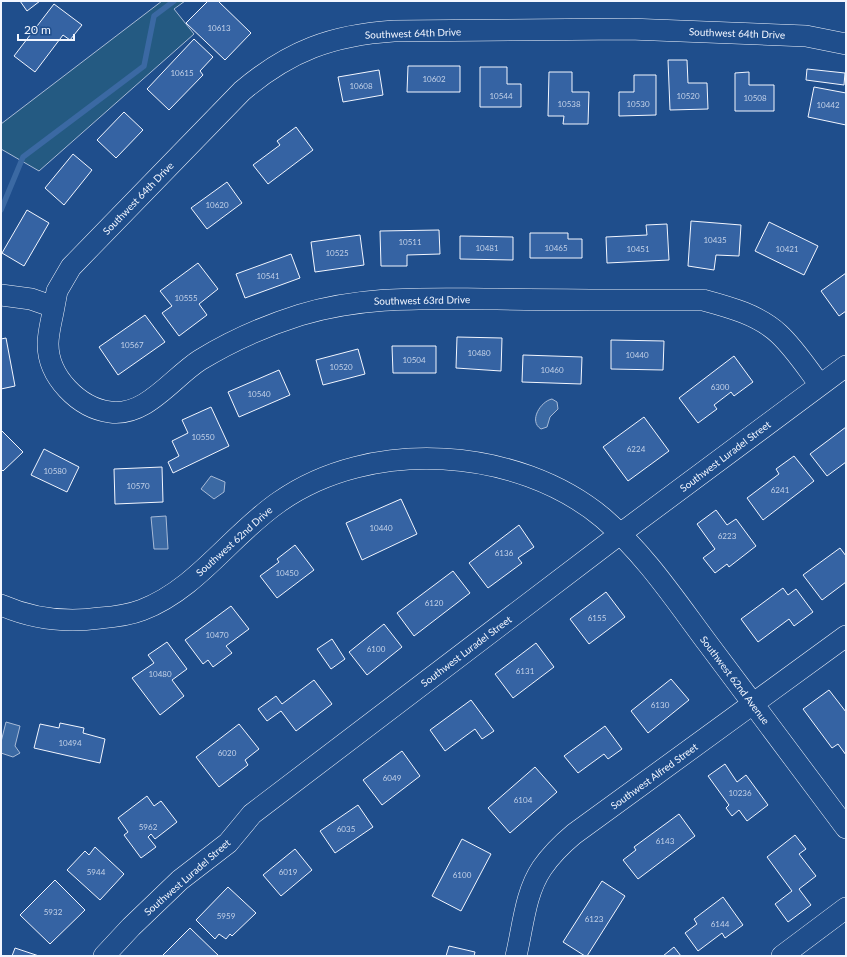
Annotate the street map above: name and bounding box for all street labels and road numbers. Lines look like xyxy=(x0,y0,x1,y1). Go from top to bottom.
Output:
street label: Southwest 64th Drive xyxy=(365,25,461,41)
street label: Southwest 64th Drive xyxy=(689,25,785,41)
street label: Southwest 64th Drive xyxy=(100,159,176,237)
street label: Southwest 63rd Drive xyxy=(374,293,470,307)
street label: Southwest Luradel Street xyxy=(677,418,773,494)
street label: Southwest 62nd Drive xyxy=(193,504,275,578)
street label: Southwest Luradel Street xyxy=(418,613,514,689)
street label: Southwest 62nd Avenue xyxy=(698,633,772,727)
street label: Southwest Alfred Street xyxy=(608,740,700,812)
street label: Southwest Luradel Street xyxy=(141,836,233,918)

